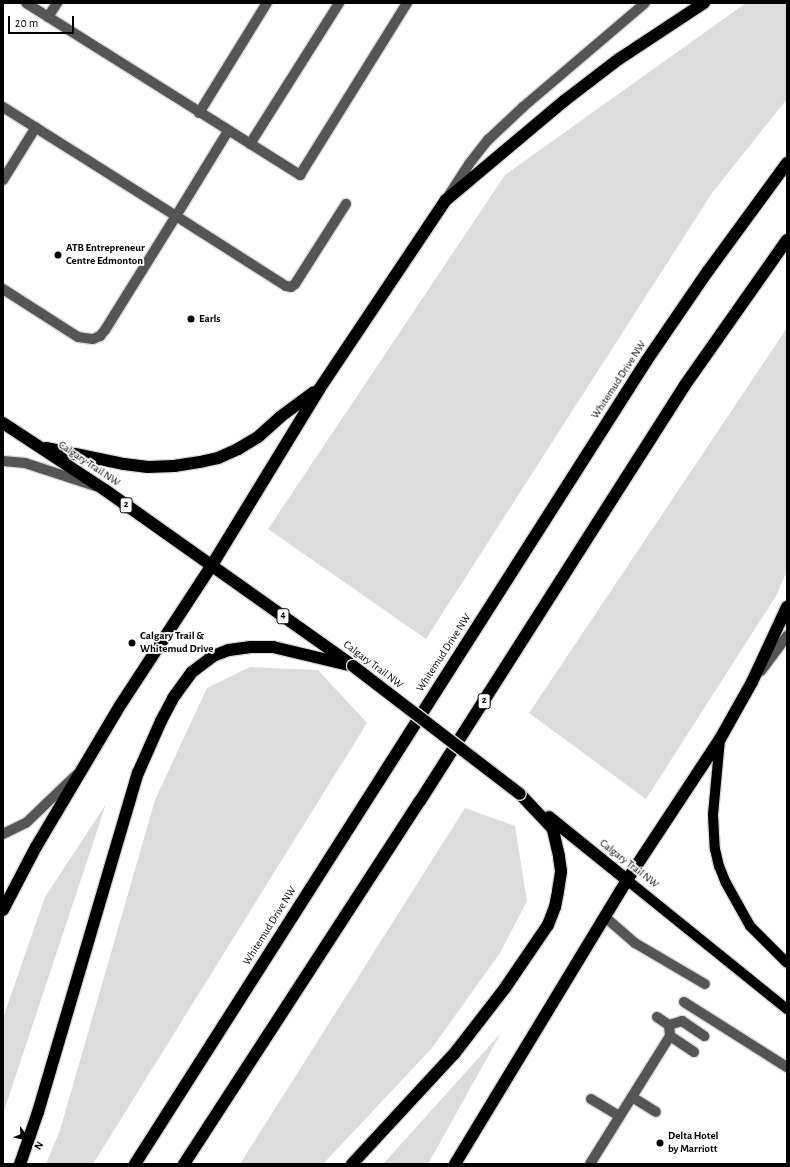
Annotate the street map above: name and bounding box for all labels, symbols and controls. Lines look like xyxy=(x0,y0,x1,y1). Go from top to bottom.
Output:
scale bar xyxy=(10,8,76,34)
text: 20 m xyxy=(15,17,38,29)
place label: ATB Entrepreneur Centre Edmonton xyxy=(66,242,145,268)
marker: ATB Entrepreneur Centre Edmonton xyxy=(53,250,63,260)
place label: Earls xyxy=(199,312,220,326)
marker: Earls xyxy=(186,314,196,324)
street label: Whitemud Drive NW xyxy=(589,339,649,421)
street label: Calgary Trail NW xyxy=(56,439,122,489)
road number: 2 xyxy=(119,497,133,513)
road number: 4 xyxy=(276,608,290,624)
street label: Whitemud Drive NW xyxy=(414,612,474,694)
place label: Calgary Trail & Whitemud Drive xyxy=(140,630,213,656)
marker: Calgary Trail & Whitemud Drive xyxy=(127,638,137,648)
street label: Calgary Trail NW xyxy=(340,638,406,692)
road number: 2 xyxy=(477,693,491,709)
street label: Calgary Trail NW xyxy=(597,837,661,891)
street label: Whitemud Drive NW xyxy=(240,884,300,968)
north arrow xyxy=(8,1119,48,1159)
place label: Delta Hotel by Marriott xyxy=(668,1130,718,1156)
marker: Delta Hotel by Marriott xyxy=(655,1138,665,1148)
text: N xyxy=(32,1139,45,1152)

